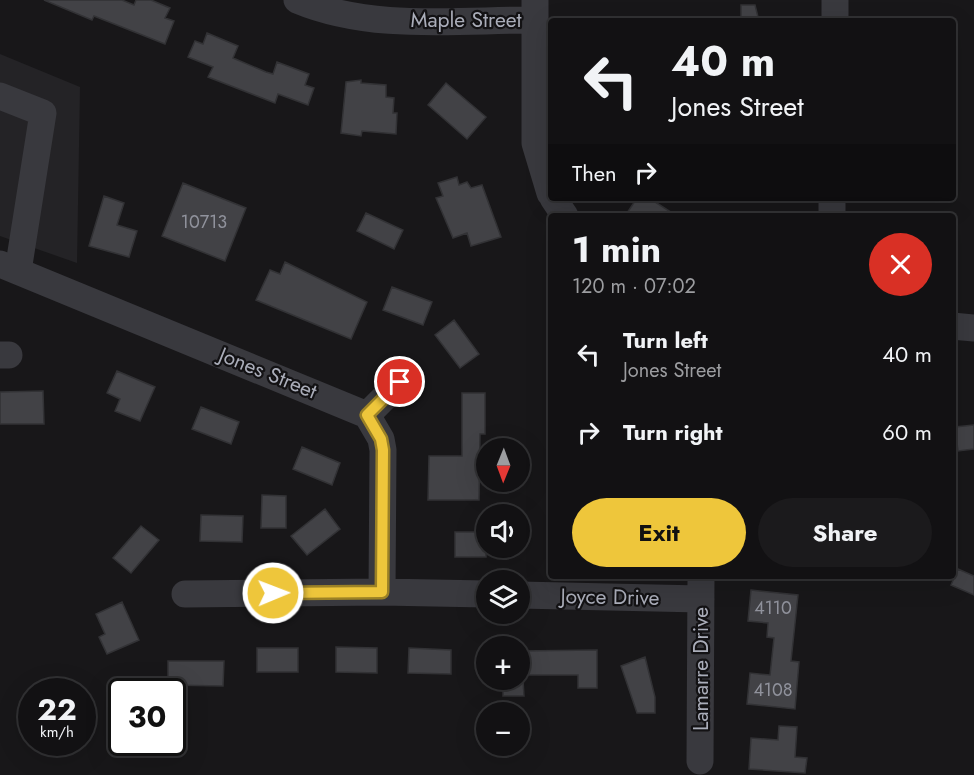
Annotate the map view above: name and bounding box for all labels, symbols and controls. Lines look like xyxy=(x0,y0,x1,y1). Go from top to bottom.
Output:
street label: Maple Street xyxy=(410,5,522,35)
text: 40 m xyxy=(671,31,775,92)
icon: left xyxy=(572,42,650,120)
text: Jones Street xyxy=(671,87,804,126)
icon: right xyxy=(629,156,662,189)
text: Then xyxy=(572,157,617,189)
house number: 10713 xyxy=(181,209,227,235)
text: 1 min xyxy=(572,223,661,275)
button: close xyxy=(869,233,932,296)
text: 120 m · 07:02 xyxy=(572,272,696,301)
text: Turn left xyxy=(623,324,708,356)
icon: left xyxy=(572,338,605,371)
text: 40 m xyxy=(882,338,932,370)
street label: Jones Street xyxy=(212,339,321,406)
pin xyxy=(374,356,425,407)
text: Jones Street xyxy=(623,356,721,385)
icon: arrive xyxy=(383,365,416,398)
icon: right xyxy=(572,416,605,449)
text: Turn right xyxy=(623,416,723,448)
text: 60 m xyxy=(882,416,932,448)
north arrow xyxy=(476,438,530,492)
map controls xyxy=(476,438,530,756)
button: Exit xyxy=(572,498,746,567)
button: Share xyxy=(758,498,932,567)
button: sound xyxy=(476,504,530,558)
position arrow xyxy=(241,561,305,625)
button: layers xyxy=(476,570,530,624)
street label: Joyce Drive xyxy=(557,581,660,613)
house number: 4110 xyxy=(754,595,792,621)
street label: Lamarre Drive xyxy=(686,607,716,731)
button: + xyxy=(476,636,530,690)
house number: 4108 xyxy=(753,677,793,703)
speed limit sign: 30 xyxy=(108,678,186,756)
text: 22 xyxy=(37,688,77,731)
button: − xyxy=(476,702,530,756)
text: km/h xyxy=(40,721,74,743)

